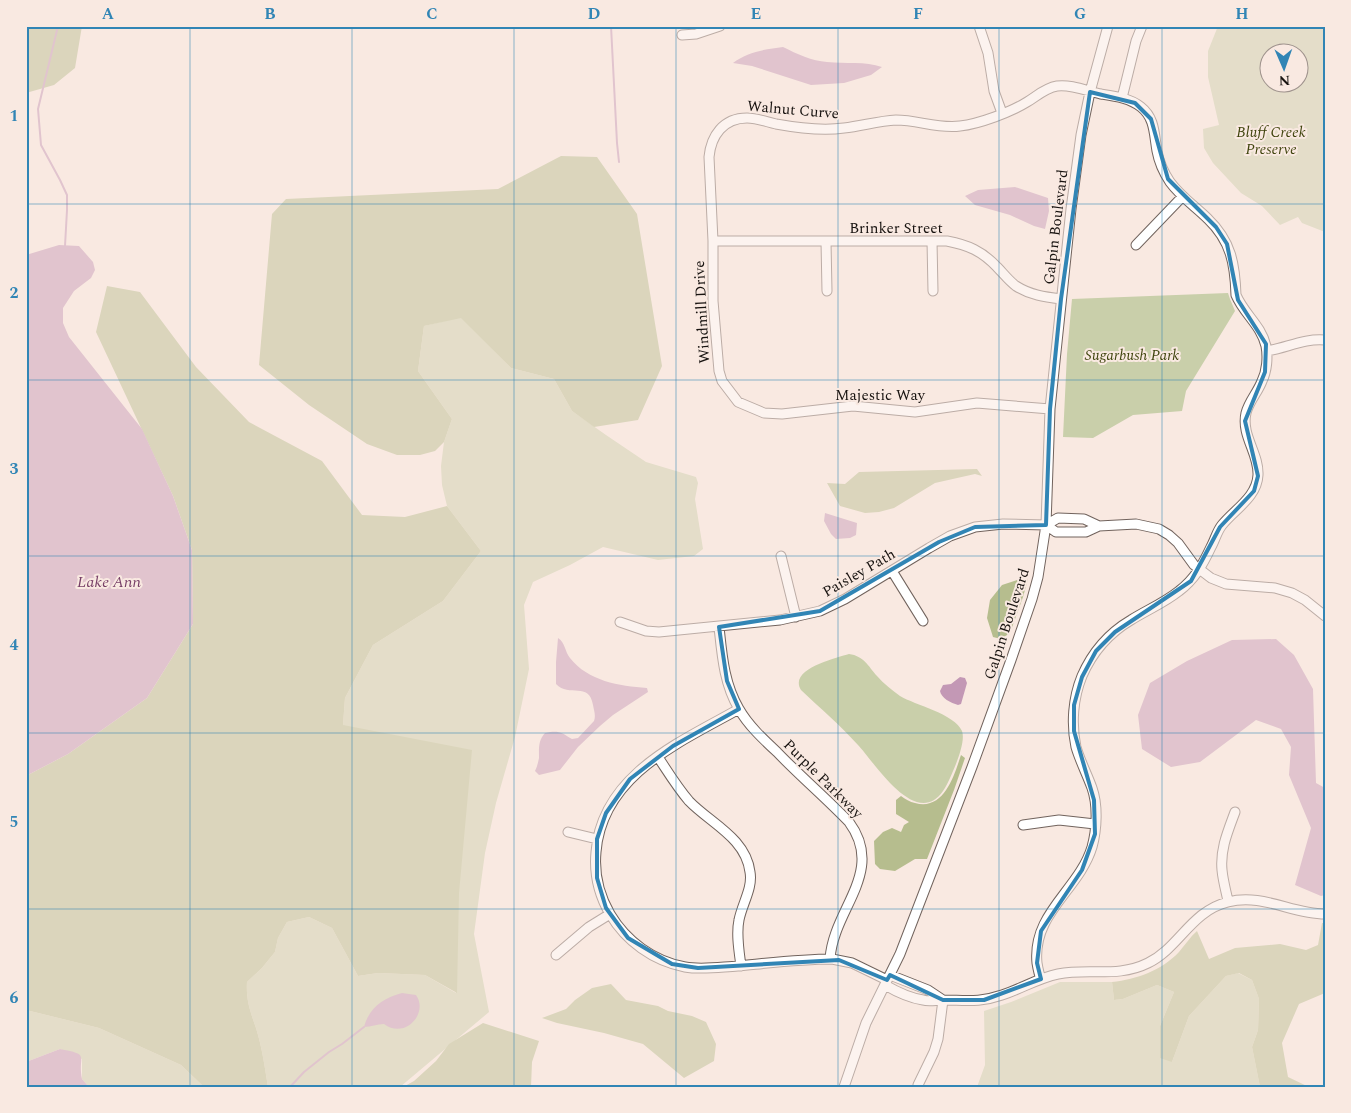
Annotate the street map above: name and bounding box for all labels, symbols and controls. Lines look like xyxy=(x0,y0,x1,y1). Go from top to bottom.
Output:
text: A xyxy=(102,2,115,26)
text: B xyxy=(264,2,276,26)
text: C xyxy=(426,2,438,26)
text: D xyxy=(588,2,601,26)
text: E xyxy=(751,2,761,26)
text: F xyxy=(913,2,923,26)
text: G xyxy=(1074,2,1086,26)
text: H xyxy=(1235,2,1249,26)
north arrow xyxy=(1258,42,1308,92)
text: N xyxy=(1278,70,1291,91)
street label: Walnut Curve xyxy=(746,95,840,125)
text: 1 xyxy=(10,104,18,128)
park label: Bluff Creek Preserve xyxy=(1236,121,1306,161)
street label: Galpin Boulevard xyxy=(1038,168,1074,286)
street label: Brinker Street xyxy=(849,217,943,240)
street label: Windmill Drive xyxy=(688,260,716,364)
text: 2 xyxy=(10,281,19,305)
park label: Sugarbush Park xyxy=(1085,344,1179,367)
street label: Majestic Way xyxy=(835,384,926,407)
text: 3 xyxy=(10,457,19,481)
street label: Paisley Path xyxy=(818,543,900,603)
street label: Galpin Boulevard xyxy=(978,565,1036,683)
water label: Lake Ann xyxy=(77,570,141,594)
text: 4 xyxy=(10,633,19,657)
street label: Purple Parkway xyxy=(778,734,869,825)
text: 5 xyxy=(10,810,18,834)
text: 6 xyxy=(10,986,19,1010)

